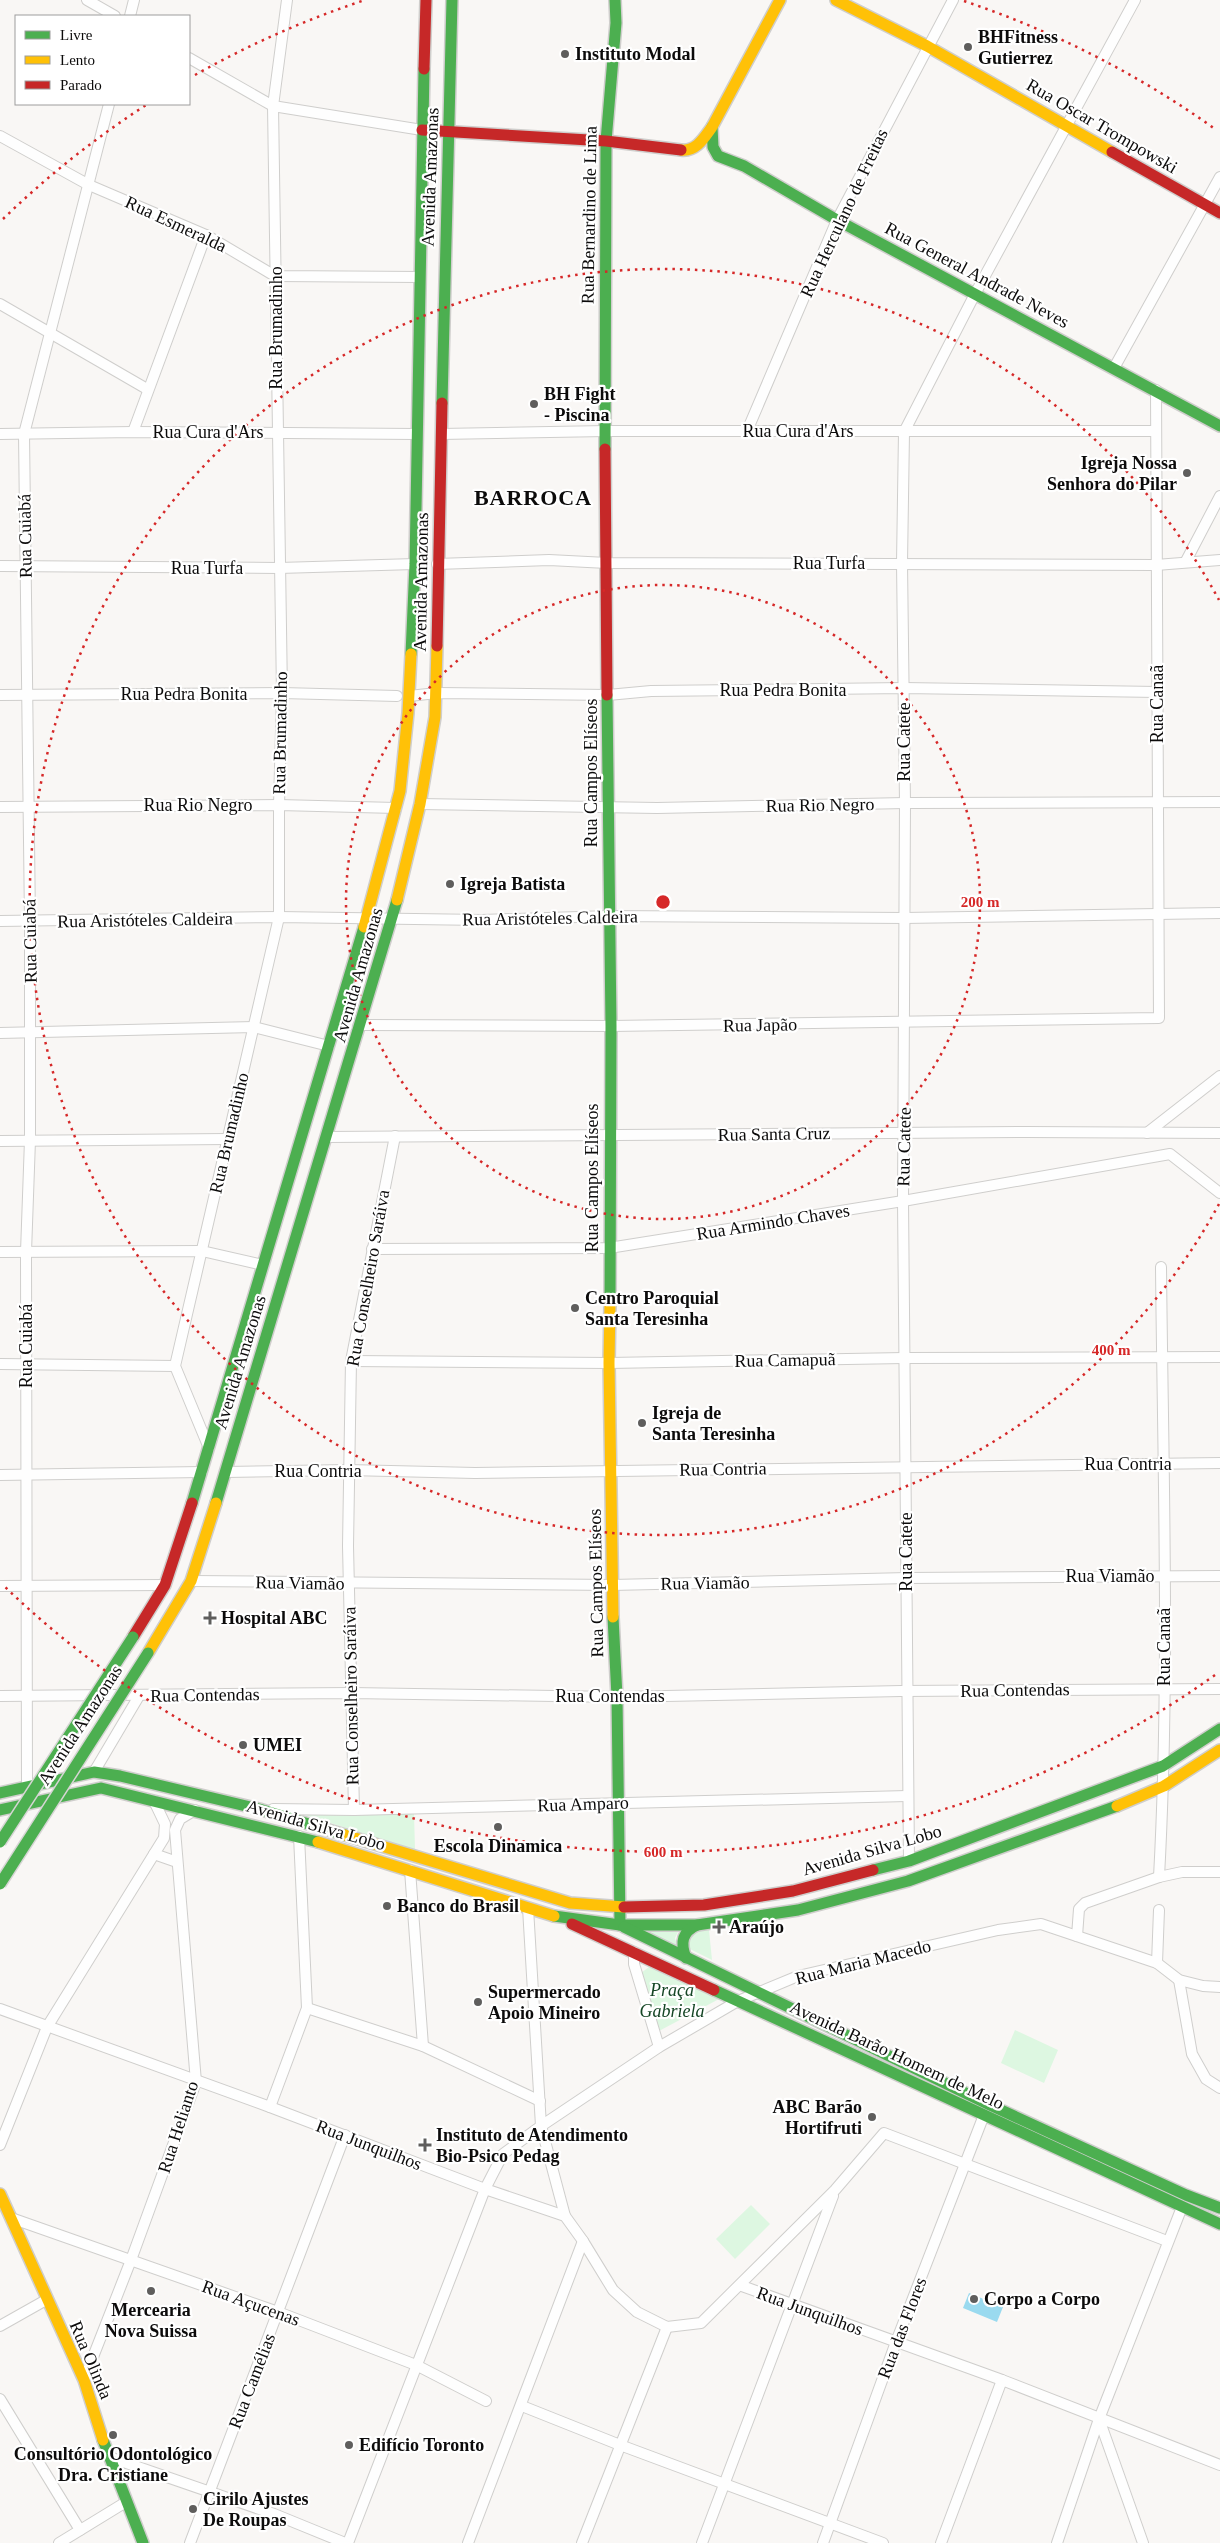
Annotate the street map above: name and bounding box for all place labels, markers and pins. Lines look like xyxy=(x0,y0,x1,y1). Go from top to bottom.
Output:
place label: BHFitness Gutierrez xyxy=(978,27,1058,68)
marker: BHFitness Gutierrez xyxy=(962,41,974,53)
place label: Instituto Modal xyxy=(575,44,696,64)
marker: Instituto Modal xyxy=(559,48,571,60)
place label: BH Fight - Piscina xyxy=(544,384,616,425)
marker: BH Fight - Piscina xyxy=(528,398,540,410)
place label: Igreja Nossa Senhora do Pilar xyxy=(1047,453,1177,494)
marker: Igreja Nossa Senhora do Pilar xyxy=(1181,467,1193,479)
place label: Igreja Batista xyxy=(460,874,565,894)
marker: Igreja Batista xyxy=(444,878,456,890)
centre of rings xyxy=(654,893,672,911)
place label: Centro Paroquial Santa Teresinha xyxy=(585,1288,719,1329)
marker: Centro Paroquial Santa Teresinha xyxy=(569,1302,581,1314)
place label: Igreja de Santa Teresinha xyxy=(652,1403,775,1444)
marker: Igreja de Santa Teresinha xyxy=(636,1417,648,1429)
place label: Hospital ABC xyxy=(221,1608,328,1628)
marker: Hospital ABC xyxy=(203,1611,217,1625)
place label: UMEI xyxy=(253,1735,302,1755)
marker: UMEI xyxy=(237,1739,249,1751)
marker: Escola Dinamica xyxy=(492,1821,504,1833)
place label: Escola Dinamica xyxy=(434,1836,562,1856)
place label: Banco do Brasil xyxy=(397,1896,519,1916)
marker: Banco do Brasil xyxy=(381,1900,393,1912)
place label: Araújo xyxy=(729,1917,784,1937)
marker: Araújo xyxy=(713,1921,725,1933)
place label: Supermercado Apoio Mineiro xyxy=(488,1982,601,2023)
marker: Supermercado Apoio Mineiro xyxy=(472,1996,484,2008)
place label: ABC Barão Hortifruti xyxy=(773,2097,862,2138)
marker: ABC Barão Hortifruti xyxy=(866,2111,878,2123)
place label: Instituto de Atendimento Bio-Psico Pedag xyxy=(436,2125,628,2166)
marker: Instituto de Atendimento Bio-Psico Pedag xyxy=(418,2138,432,2152)
marker: Mercearia Nova Suissa xyxy=(145,2285,157,2297)
place label: Corpo a Corpo xyxy=(984,2289,1100,2309)
marker: Corpo a Corpo xyxy=(968,2293,980,2305)
place label: Mercearia Nova Suissa xyxy=(105,2300,197,2341)
marker: Consultório Odontológico Dra. Cristiane xyxy=(107,2429,119,2441)
place label: Edifício Toronto xyxy=(359,2435,484,2455)
marker: Edifício Toronto xyxy=(343,2439,355,2451)
place label: Consultório Odontológico Dra. Cristiane xyxy=(14,2444,212,2485)
place label: Cirilo Ajustes De Roupas xyxy=(203,2489,309,2530)
marker: Cirilo Ajustes De Roupas xyxy=(187,2503,199,2515)

